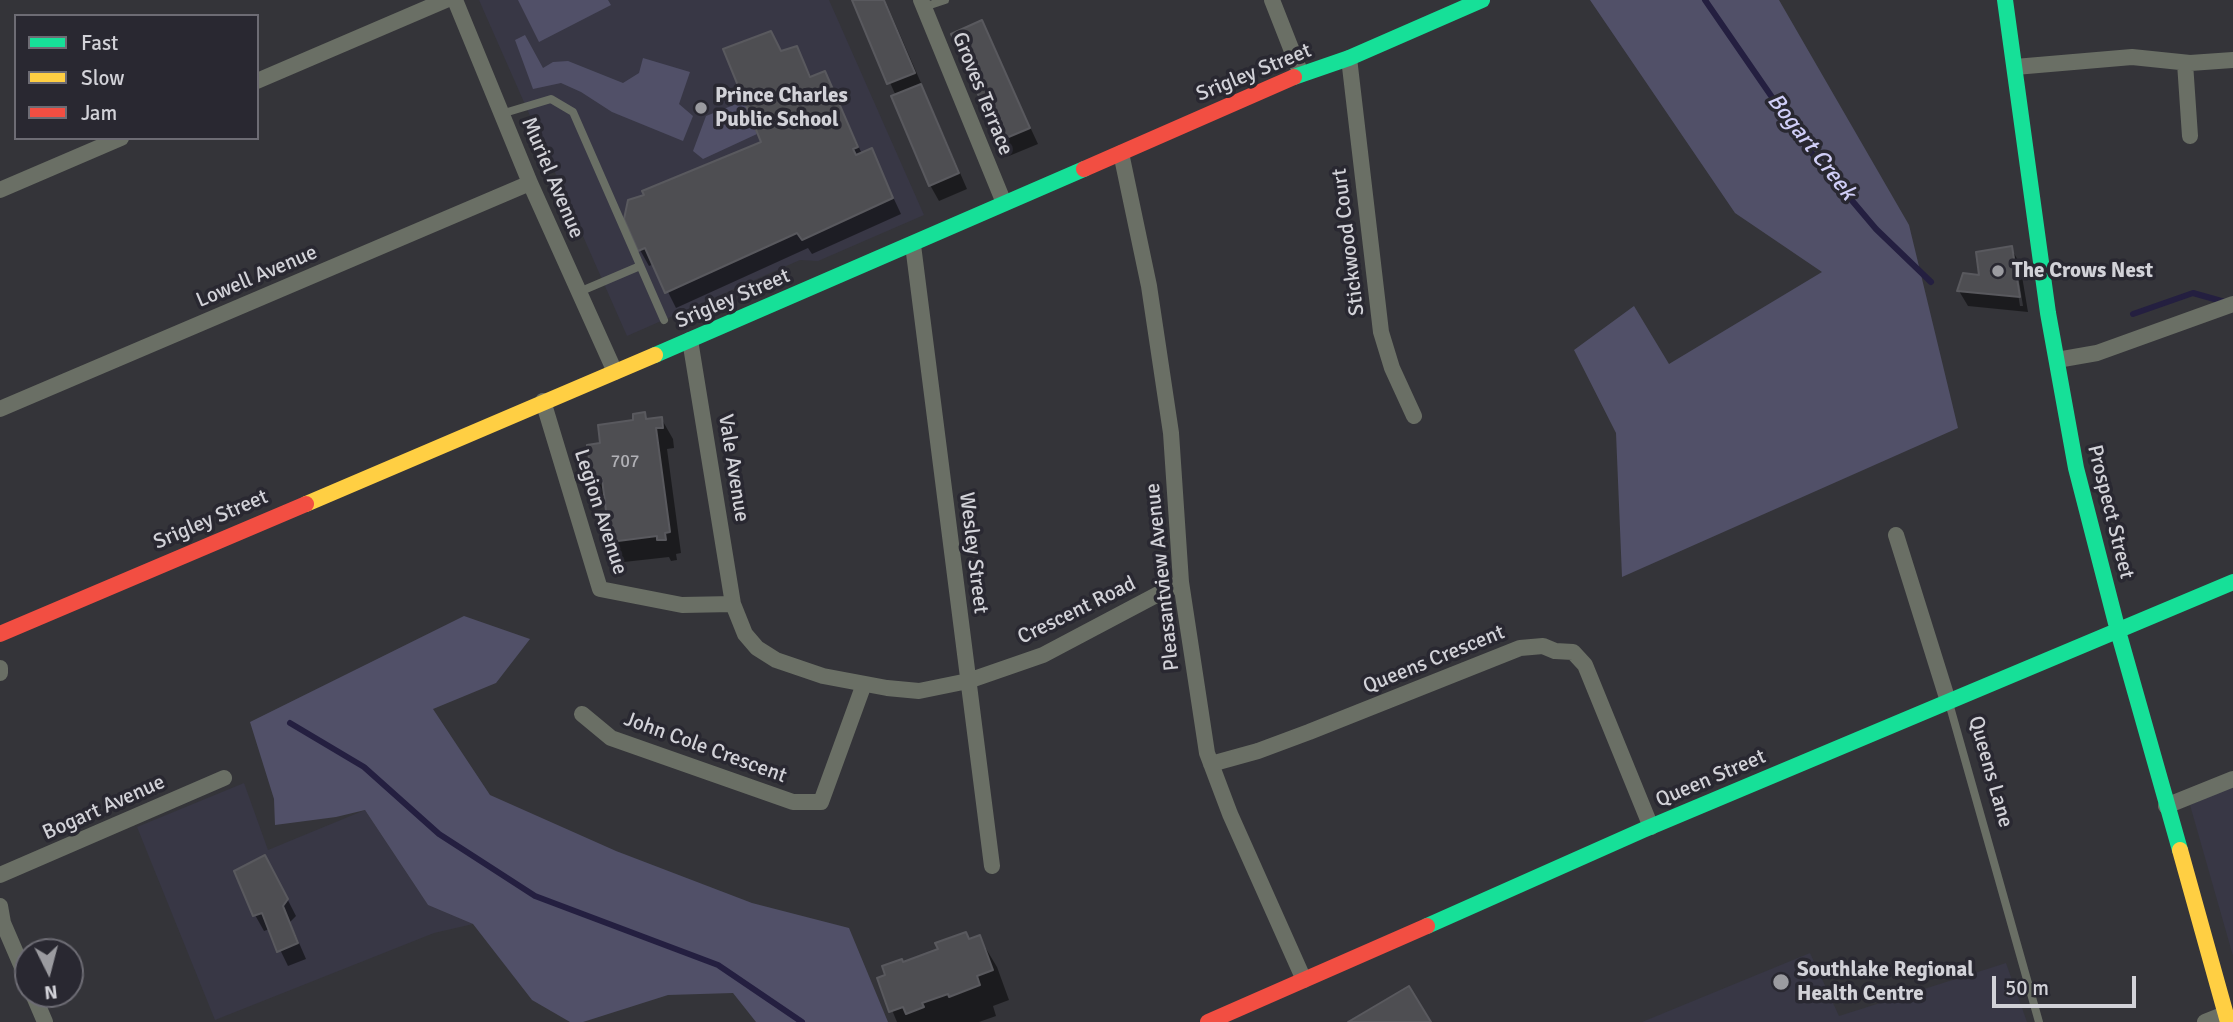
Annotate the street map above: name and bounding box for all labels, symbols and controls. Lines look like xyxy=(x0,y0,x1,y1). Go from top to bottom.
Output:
legend xyxy=(14,14,259,140)
street label: Groves Terrace xyxy=(946,29,1018,159)
text: Fast xyxy=(81,30,118,56)
street label: Srigley Street xyxy=(1193,38,1315,108)
text: Slow xyxy=(81,65,125,91)
place label: Prince Charles Public School xyxy=(715,83,848,133)
water label: Bogart Creek xyxy=(1761,88,1861,206)
text: Jam xyxy=(81,100,117,126)
marker: Prince Charles Public School xyxy=(693,100,709,116)
street label: Muriel Avenue xyxy=(515,114,589,242)
street label: Stickwood Court xyxy=(1327,167,1371,317)
street label: Lowell Avenue xyxy=(193,240,321,314)
place label: The Crows Nest xyxy=(2012,258,2153,284)
marker: The Crows Nest xyxy=(1990,263,2006,279)
street label: Srigley Street xyxy=(672,264,794,334)
street label: Vale Avenue xyxy=(712,412,754,524)
street label: Prospect Street xyxy=(2081,442,2139,582)
street label: Legion Avenue xyxy=(568,446,632,578)
house number: 707 xyxy=(610,451,640,473)
street label: Pleasantview Avenue xyxy=(1141,482,1185,672)
street label: Srigley Street xyxy=(150,485,272,555)
street label: Wesley Street xyxy=(953,491,993,615)
street label: Crescent Road xyxy=(1014,572,1140,650)
street label: Queens Crescent xyxy=(1360,620,1508,700)
street label: John Cole Crescent xyxy=(620,707,790,789)
street label: Queens Lane xyxy=(1962,713,2018,831)
street label: Queen Street xyxy=(1652,745,1770,813)
street label: Bogart Avenue xyxy=(39,770,169,846)
north arrow xyxy=(14,938,84,1008)
place label: Southlake Regional Health Centre xyxy=(1797,957,1974,1007)
scale bar xyxy=(1995,962,2138,1006)
marker: Southlake Regional Health Centre xyxy=(1771,972,1791,992)
text: 50 m xyxy=(2005,975,2049,1001)
text: N xyxy=(43,979,59,1005)

